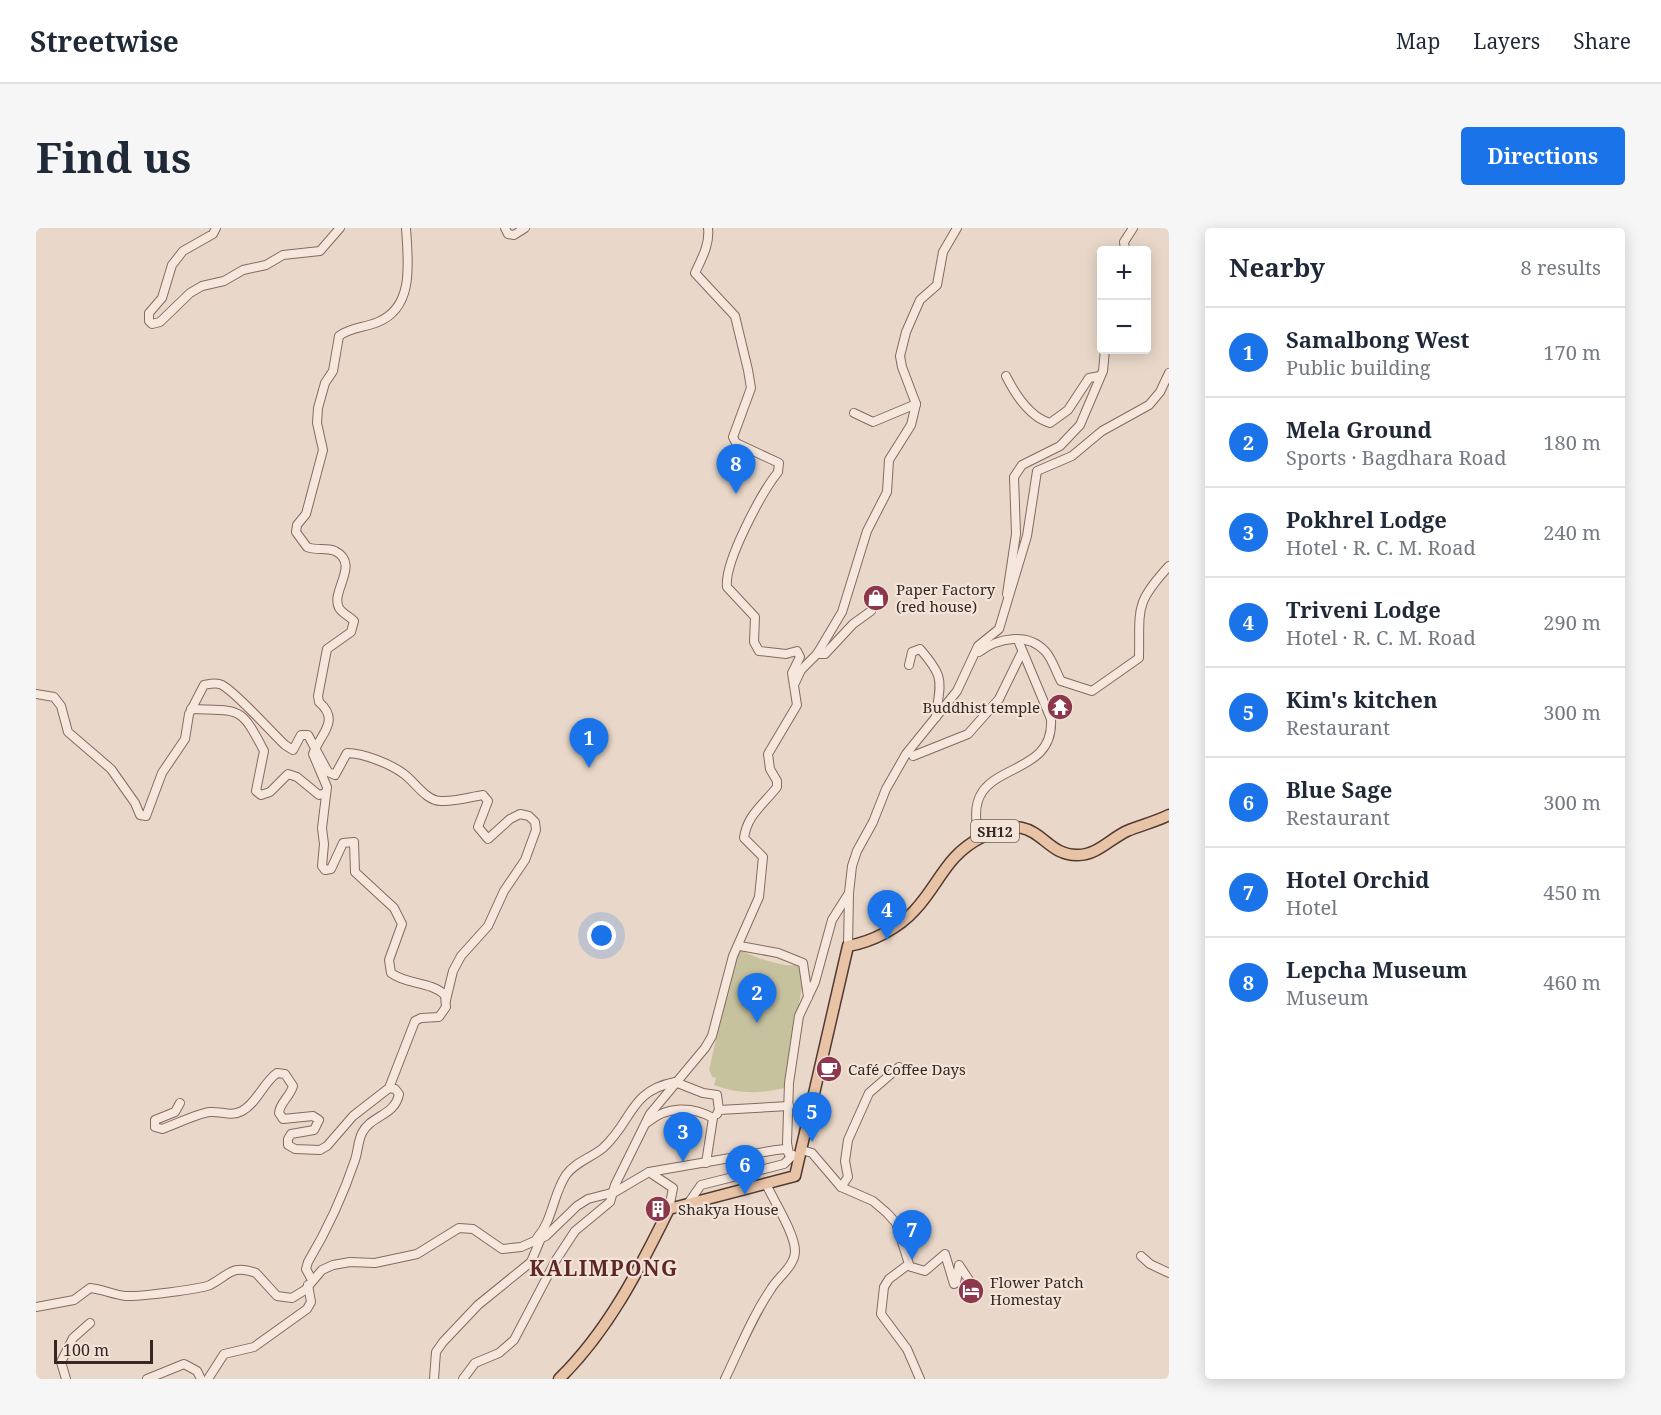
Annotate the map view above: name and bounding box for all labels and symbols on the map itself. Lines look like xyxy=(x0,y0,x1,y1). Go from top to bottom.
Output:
pin: 8 xyxy=(716,444,756,494)
place label: Paper Factory (red house) xyxy=(896,579,996,616)
shop icon: Paper Factory (red house) xyxy=(861,583,891,613)
temple icon: Buddhist temple xyxy=(1045,692,1075,722)
place label: Buddhist temple xyxy=(923,697,1040,717)
pin: 1 xyxy=(570,718,608,768)
road number: SH12 xyxy=(971,820,1019,842)
pin: 4 xyxy=(868,890,906,940)
your location xyxy=(587,921,616,950)
pin: 2 xyxy=(738,974,776,1023)
cafe icon: Café Coffee Days xyxy=(814,1054,844,1084)
place label: Café Coffee Days xyxy=(848,1059,966,1079)
pin: 5 xyxy=(792,1092,832,1142)
pin: 3 xyxy=(664,1112,702,1162)
pin: 6 xyxy=(726,1146,764,1195)
building icon: Shakya House xyxy=(643,1194,673,1224)
place label: Shakya House xyxy=(678,1199,779,1219)
pin: 7 xyxy=(892,1210,932,1260)
district label: KALIMPONG xyxy=(529,1254,679,1282)
place label: Flower Patch Homestay xyxy=(990,1272,1084,1309)
hotel icon: Flower Patch Homestay xyxy=(956,1276,986,1306)
scale bar xyxy=(54,1337,153,1364)

